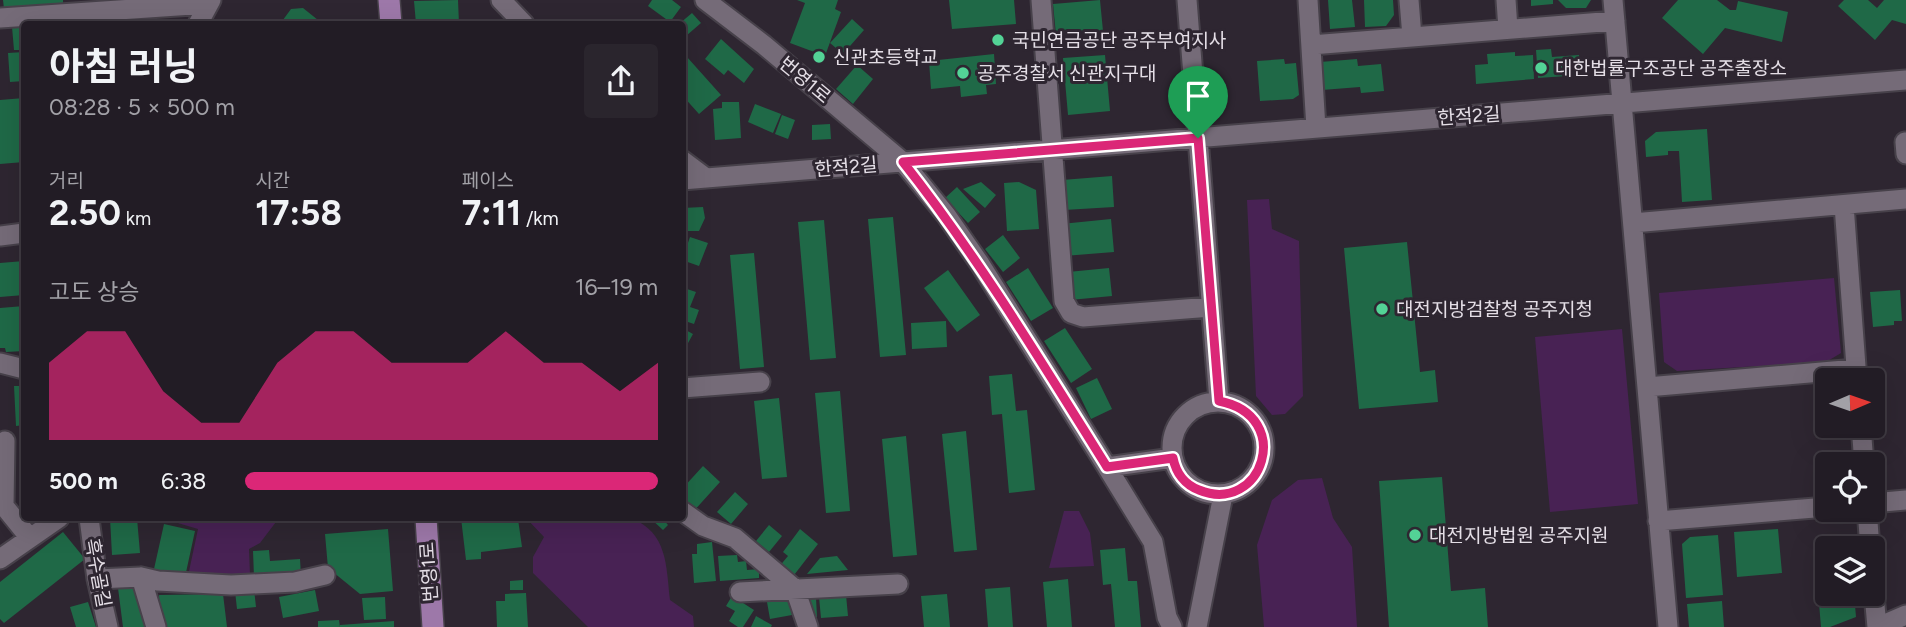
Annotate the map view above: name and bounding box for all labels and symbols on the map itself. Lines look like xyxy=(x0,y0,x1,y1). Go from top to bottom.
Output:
place label: 국민연금공단 공주부여지사 xyxy=(1012,29,1226,52)
marker: 국민연금공단 공주부여지사 xyxy=(990,32,1006,48)
place label: 신관초등학교 xyxy=(833,46,938,69)
marker: 신관초등학교 xyxy=(811,49,827,65)
street label: 번영1로 xyxy=(775,52,835,108)
place label: 대한법률구조공단 공주출장소 xyxy=(1555,57,1787,80)
marker: 대한법률구조공단 공주출장소 xyxy=(1533,60,1549,76)
place label: 공주경찰서 신관지구대 xyxy=(977,62,1157,85)
marker: 공주경찰서 신관지구대 xyxy=(955,65,971,81)
pin xyxy=(1168,66,1228,138)
street label: 한적2길 xyxy=(1437,102,1501,130)
street label: 한적2길 xyxy=(814,153,878,181)
place label: 대전지방검찰청 공주지청 xyxy=(1396,298,1593,321)
marker: 대전지방검찰청 공주지청 xyxy=(1374,301,1390,317)
north arrow xyxy=(1815,368,1885,438)
place label: 대전지방법원 공주지원 xyxy=(1429,524,1609,547)
marker: 대전지방법원 공주지원 xyxy=(1407,527,1423,543)
street label: 흑수골길 xyxy=(81,537,115,609)
street label: 번영1로 xyxy=(415,541,443,603)

